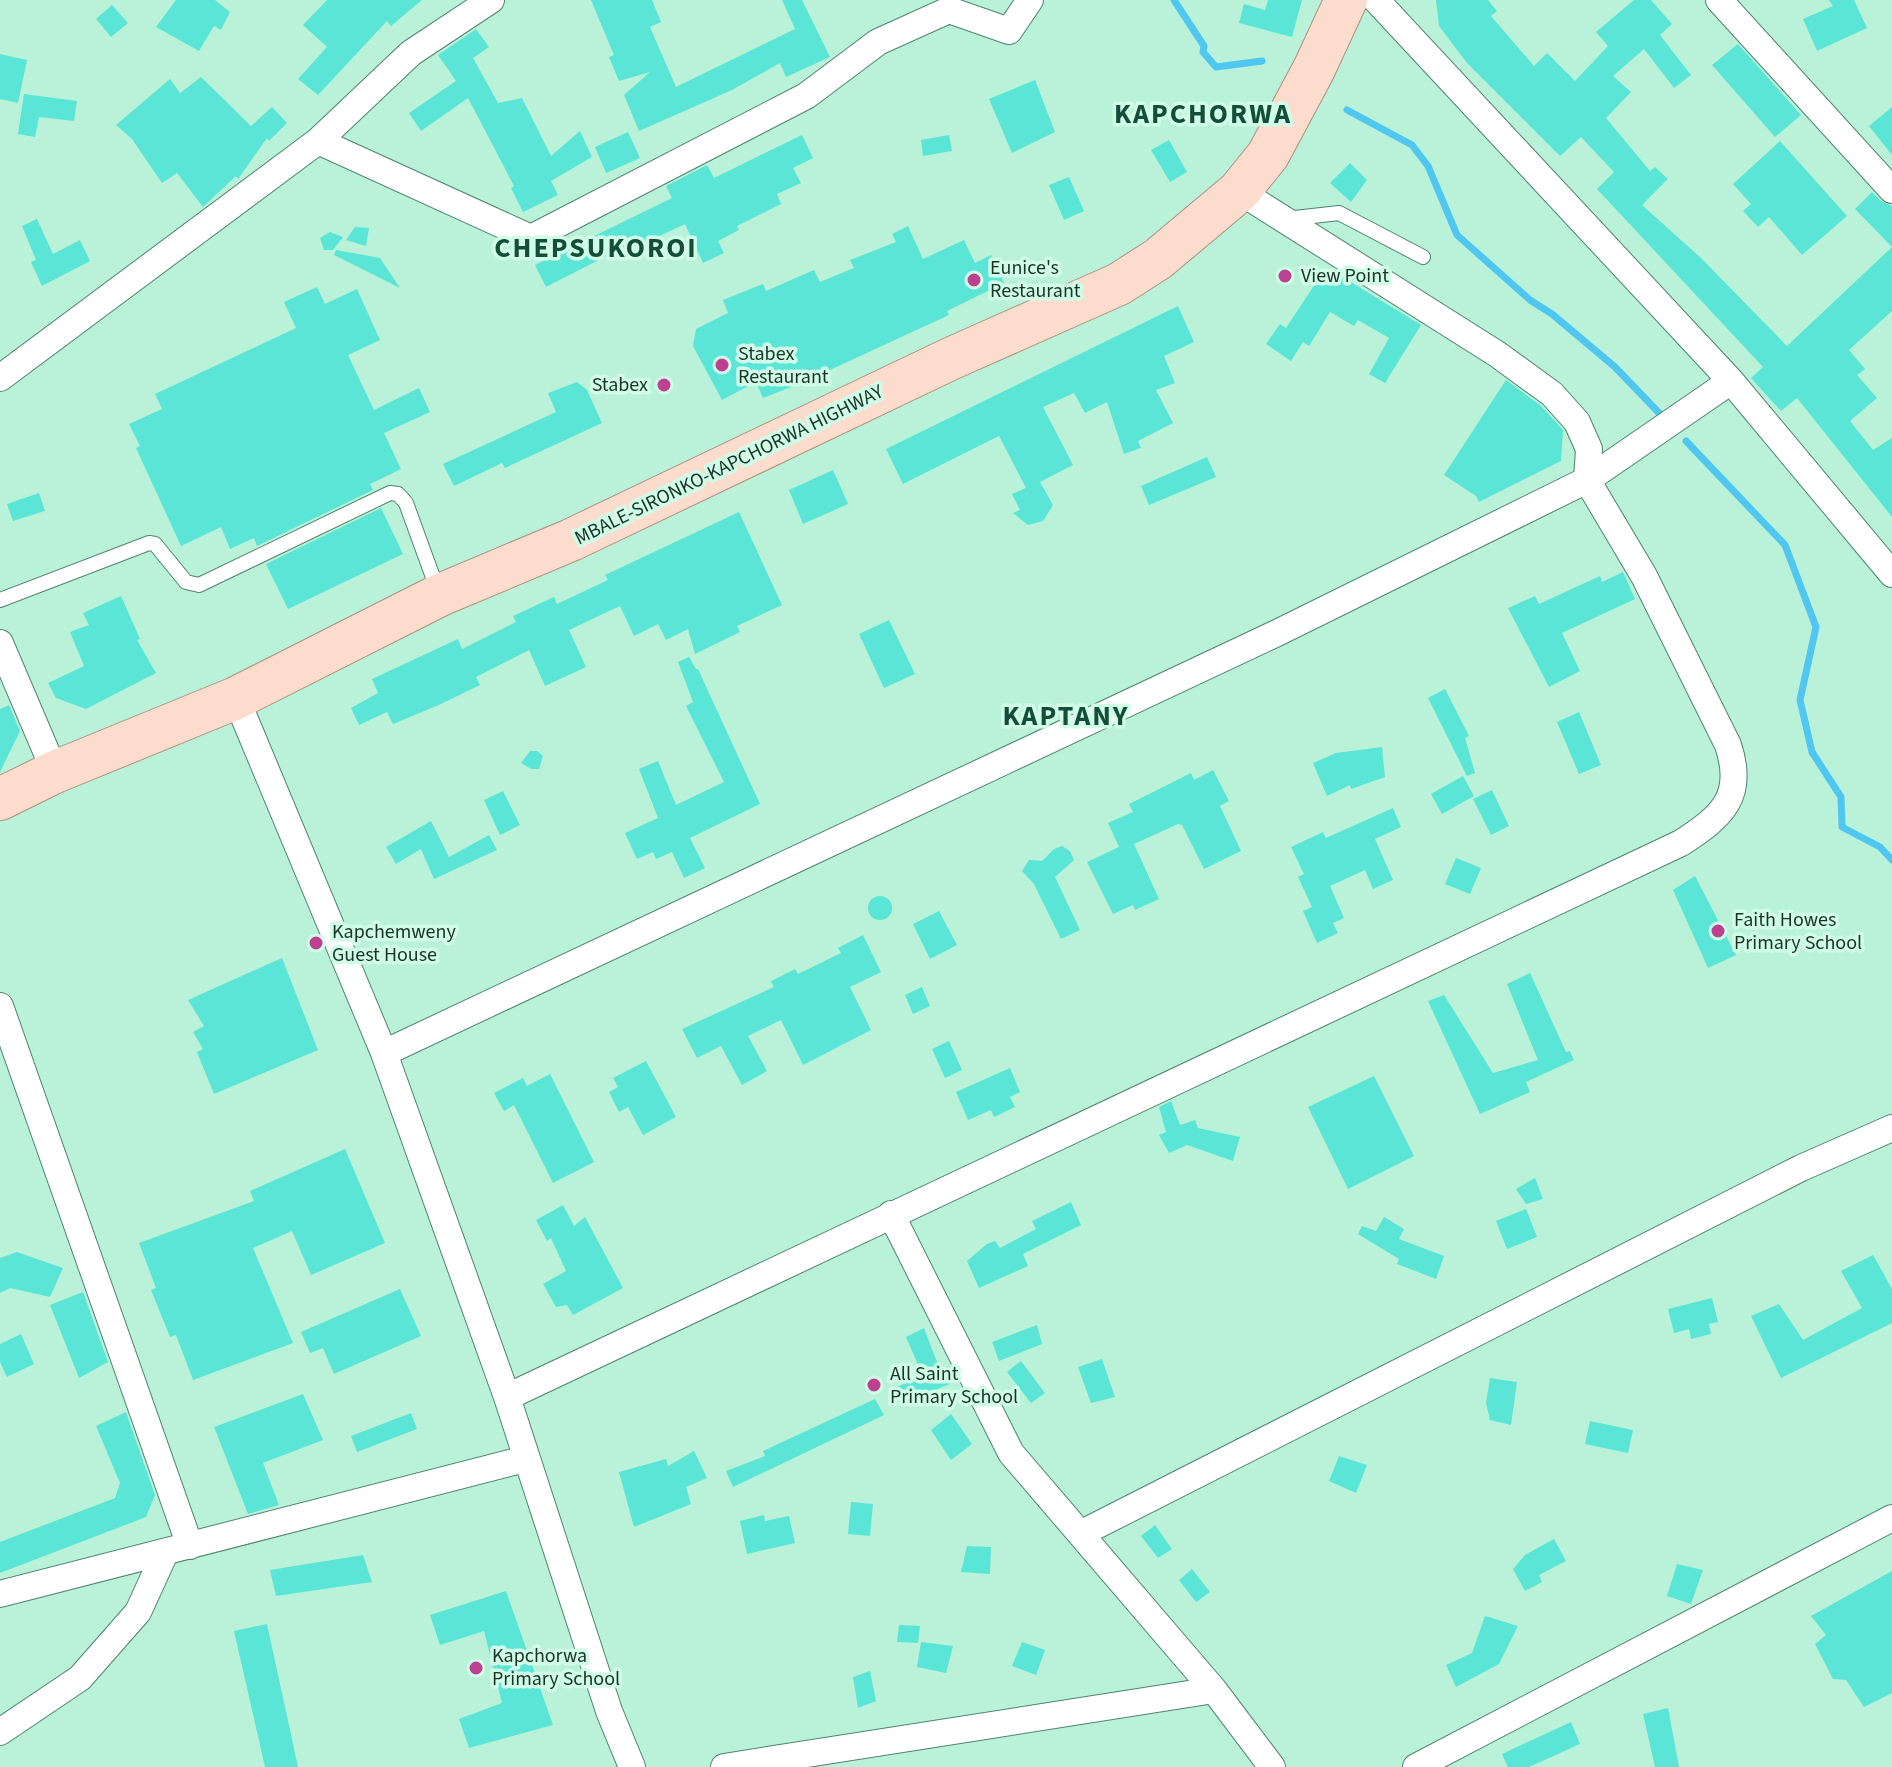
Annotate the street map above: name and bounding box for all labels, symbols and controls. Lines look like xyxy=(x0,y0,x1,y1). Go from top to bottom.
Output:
district label: KAPCHORWA xyxy=(1114,94,1292,134)
district label: CHEPSUKOROI xyxy=(494,228,698,268)
place label: Eunice's Restaurant xyxy=(990,254,1081,305)
place label: View Point xyxy=(1301,262,1389,290)
marker: View Point xyxy=(1276,267,1294,285)
marker: Eunice's Restaurant xyxy=(965,271,983,289)
place label: Stabex Restaurant xyxy=(738,340,829,391)
marker: Stabex Restaurant xyxy=(713,356,731,374)
place label: Stabex xyxy=(592,371,648,399)
marker: Stabex xyxy=(655,376,673,394)
street label: MBALE-SIRONKO-KAPCHORWA HIGHWAY xyxy=(570,378,889,552)
district label: KAPTANY xyxy=(1002,696,1130,736)
place label: Faith Howes Primary School xyxy=(1734,906,1862,957)
place label: Kapchemweny Guest House xyxy=(332,918,456,969)
marker: Faith Howes Primary School xyxy=(1709,922,1727,940)
marker: Kapchemweny Guest House xyxy=(307,934,325,952)
place label: All Saint Primary School xyxy=(890,1360,1018,1411)
marker: All Saint Primary School xyxy=(865,1376,883,1394)
place label: Kapchorwa Primary School xyxy=(492,1642,620,1693)
marker: Kapchorwa Primary School xyxy=(467,1659,485,1677)

